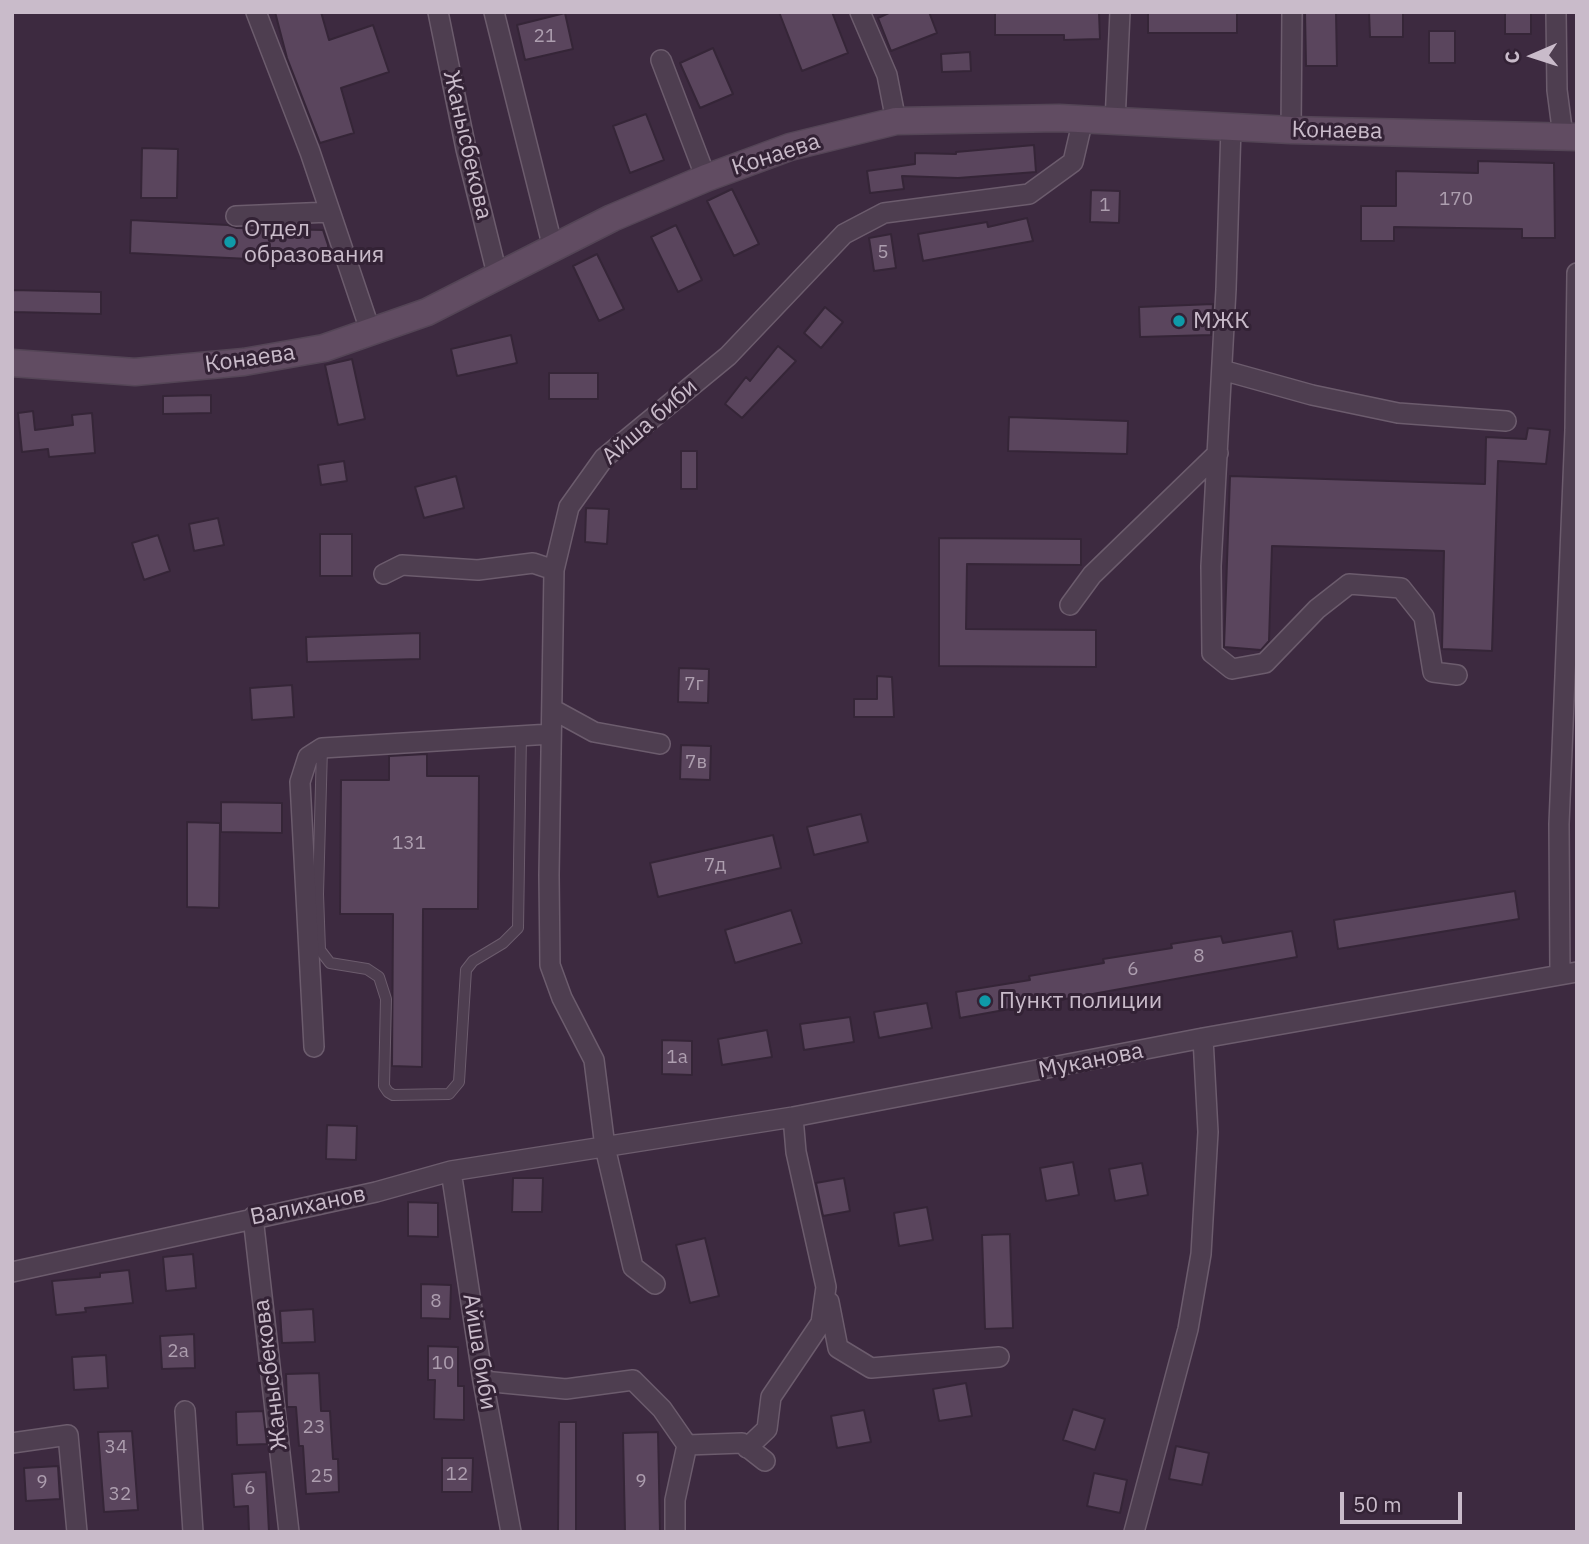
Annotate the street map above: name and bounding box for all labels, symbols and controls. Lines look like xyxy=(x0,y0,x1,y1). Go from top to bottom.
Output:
north arrow xyxy=(1498,21,1568,91)
house number: 21 xyxy=(534,26,556,48)
text: С xyxy=(1500,50,1524,64)
street label: Жанысбекова xyxy=(436,68,498,222)
street label: Конаева xyxy=(1291,116,1383,146)
street label: Конаева xyxy=(728,128,824,182)
house number: 170 xyxy=(1439,189,1473,211)
house number: 1 xyxy=(1099,195,1111,217)
place label: Отдел образования xyxy=(244,215,384,269)
marker: Отдел образования xyxy=(222,234,238,250)
house number: 5 xyxy=(877,242,889,264)
place label: МЖК xyxy=(1193,307,1249,335)
marker: МЖК xyxy=(1171,313,1187,329)
street label: Конаева xyxy=(203,339,297,379)
street label: Айша биби xyxy=(597,373,703,471)
house number: 7г xyxy=(684,674,704,696)
house number: 7в xyxy=(685,752,707,774)
house number: 131 xyxy=(392,833,426,855)
house number: 7д xyxy=(704,855,726,877)
house number: 8 xyxy=(1193,946,1205,968)
house number: 6 xyxy=(1127,959,1139,981)
place label: Пункт полиции xyxy=(999,987,1162,1015)
marker: Пункт полиции xyxy=(977,993,993,1009)
street label: Муканова xyxy=(1036,1037,1146,1085)
house number: 1а xyxy=(666,1047,688,1069)
street label: Валиханов xyxy=(248,1180,368,1232)
house number: 8 xyxy=(430,1291,442,1313)
street label: Айша биби xyxy=(456,1292,502,1412)
street label: Жанысбекова xyxy=(248,1298,294,1452)
house number: 2а xyxy=(167,1341,189,1363)
house number: 10 xyxy=(432,1353,454,1375)
house number: 23 xyxy=(303,1417,325,1439)
house number: 34 xyxy=(105,1437,127,1459)
house number: 12 xyxy=(446,1464,468,1486)
house number: 25 xyxy=(311,1466,333,1488)
house number: 9 xyxy=(635,1471,647,1493)
house number: 9 xyxy=(36,1472,48,1494)
house number: 6 xyxy=(244,1478,256,1500)
scale bar xyxy=(1344,1478,1466,1522)
house number: 32 xyxy=(109,1484,131,1506)
text: 50 m xyxy=(1353,1490,1402,1518)

